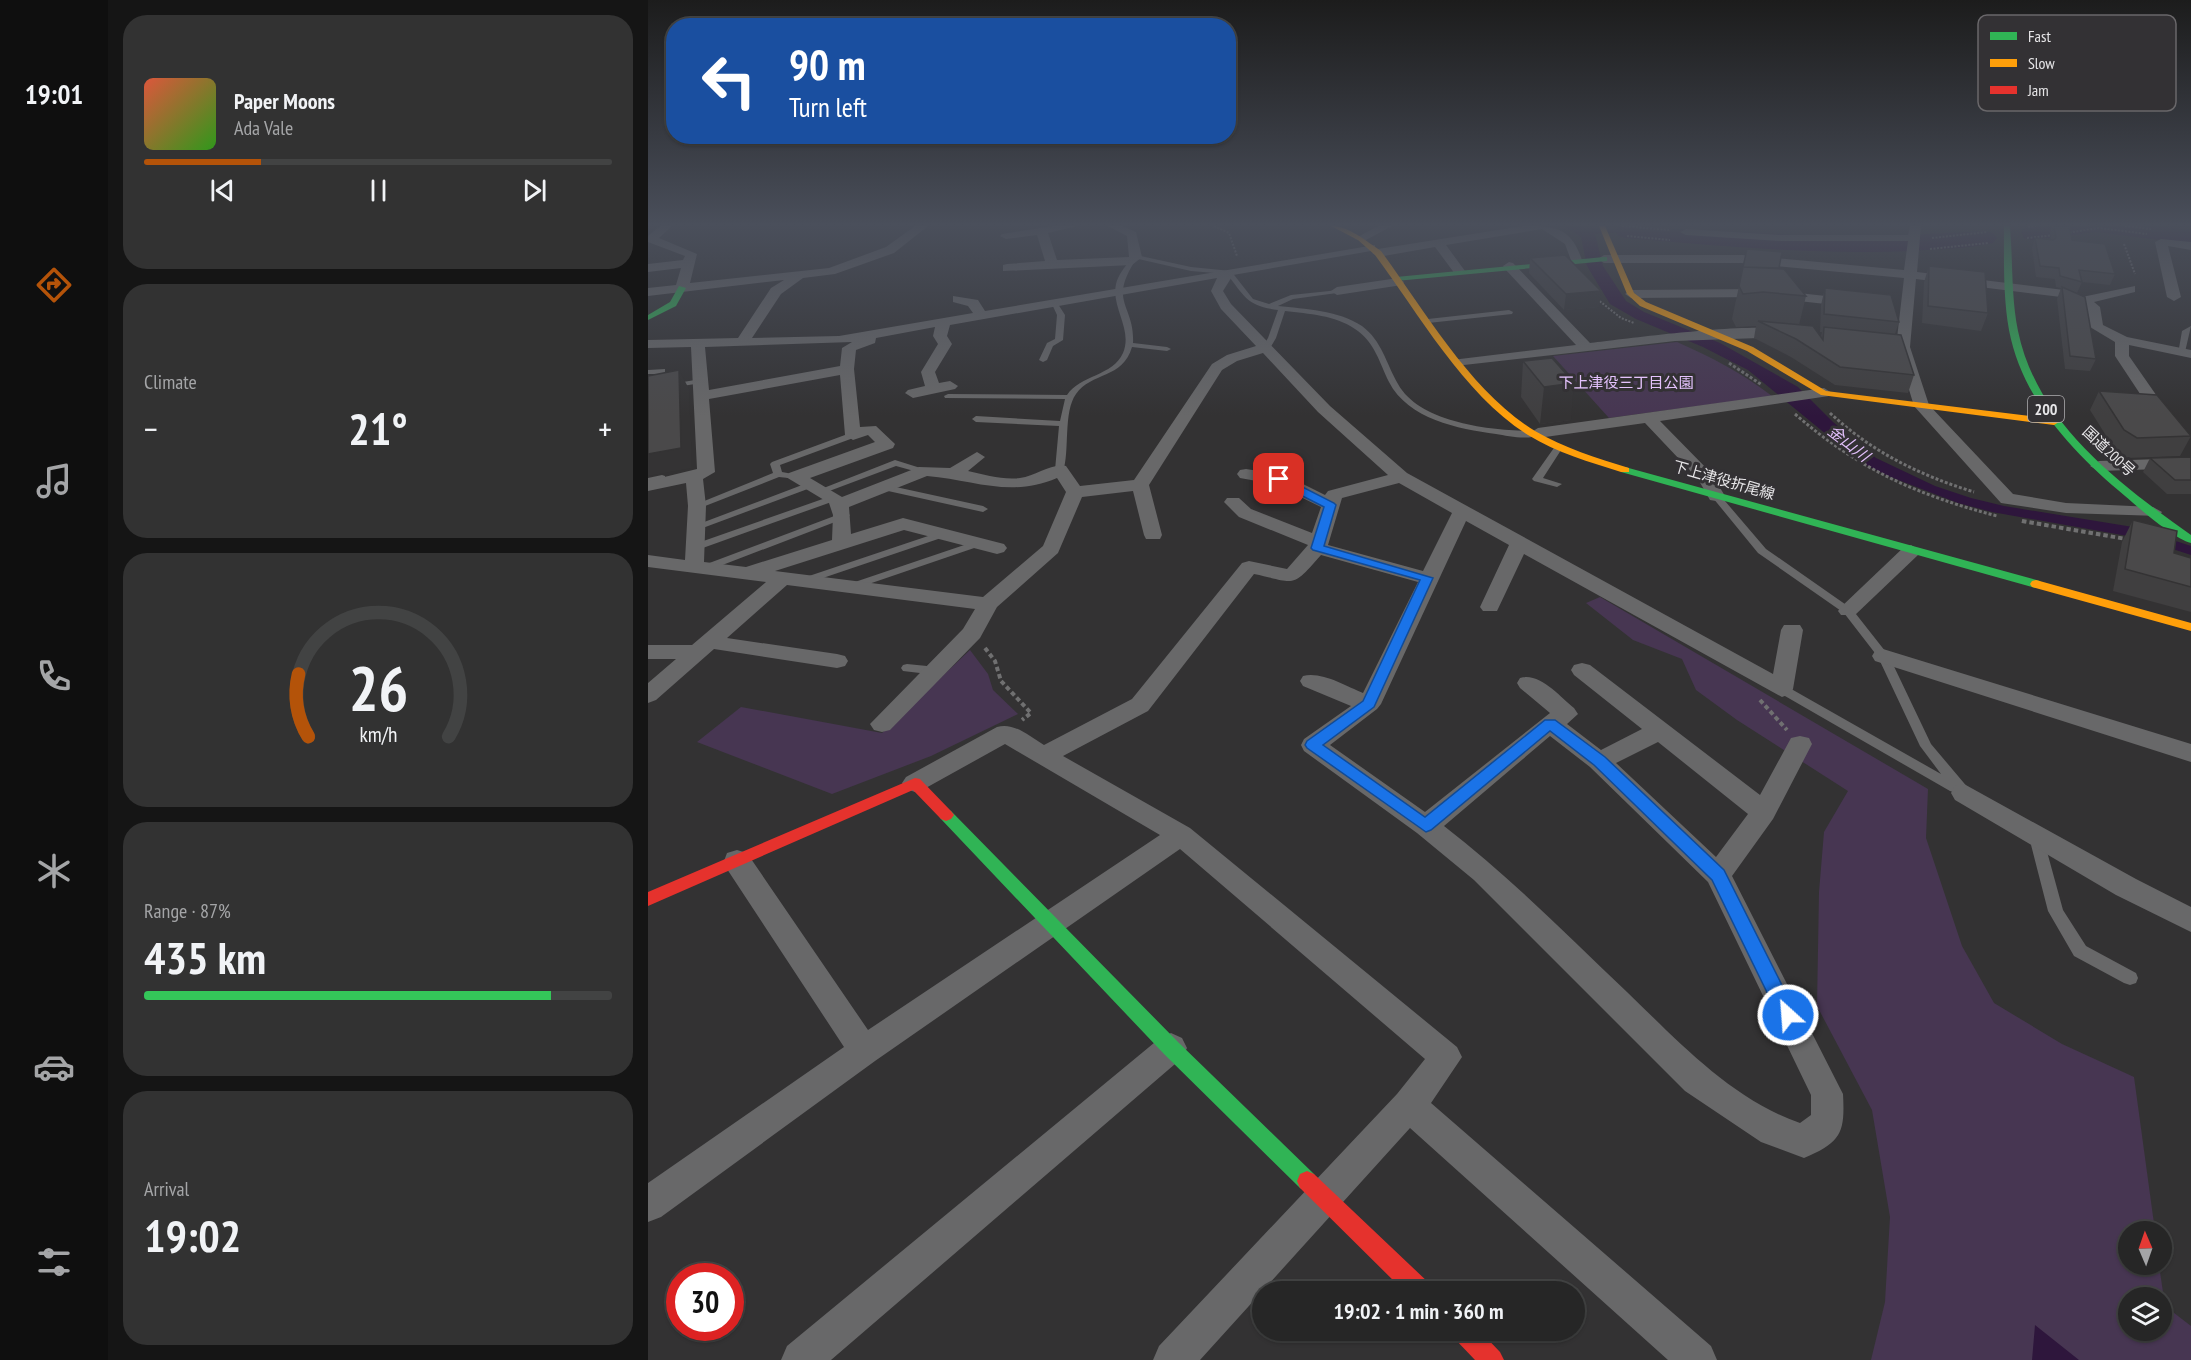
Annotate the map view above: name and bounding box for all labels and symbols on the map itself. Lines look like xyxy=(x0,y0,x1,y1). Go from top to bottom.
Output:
legend xyxy=(1978,15,2176,111)
text: Fast xyxy=(2028,26,2051,46)
text: Slow xyxy=(2028,53,2055,73)
text: Jam xyxy=(2027,80,2049,100)
park label: 下上津役三丁目公園 xyxy=(1558,373,1694,392)
road number: 200 xyxy=(2028,396,2064,422)
water label: 金山川 xyxy=(1824,420,1876,467)
street label: 国道200号 xyxy=(2079,422,2139,480)
pin xyxy=(1253,453,1304,504)
street label: 下上津役折尾線 xyxy=(1671,456,1777,504)
position arrow xyxy=(1756,983,1820,1047)
north arrow xyxy=(2118,1221,2172,1275)
speed limit sign: 30 xyxy=(666,1263,744,1341)

